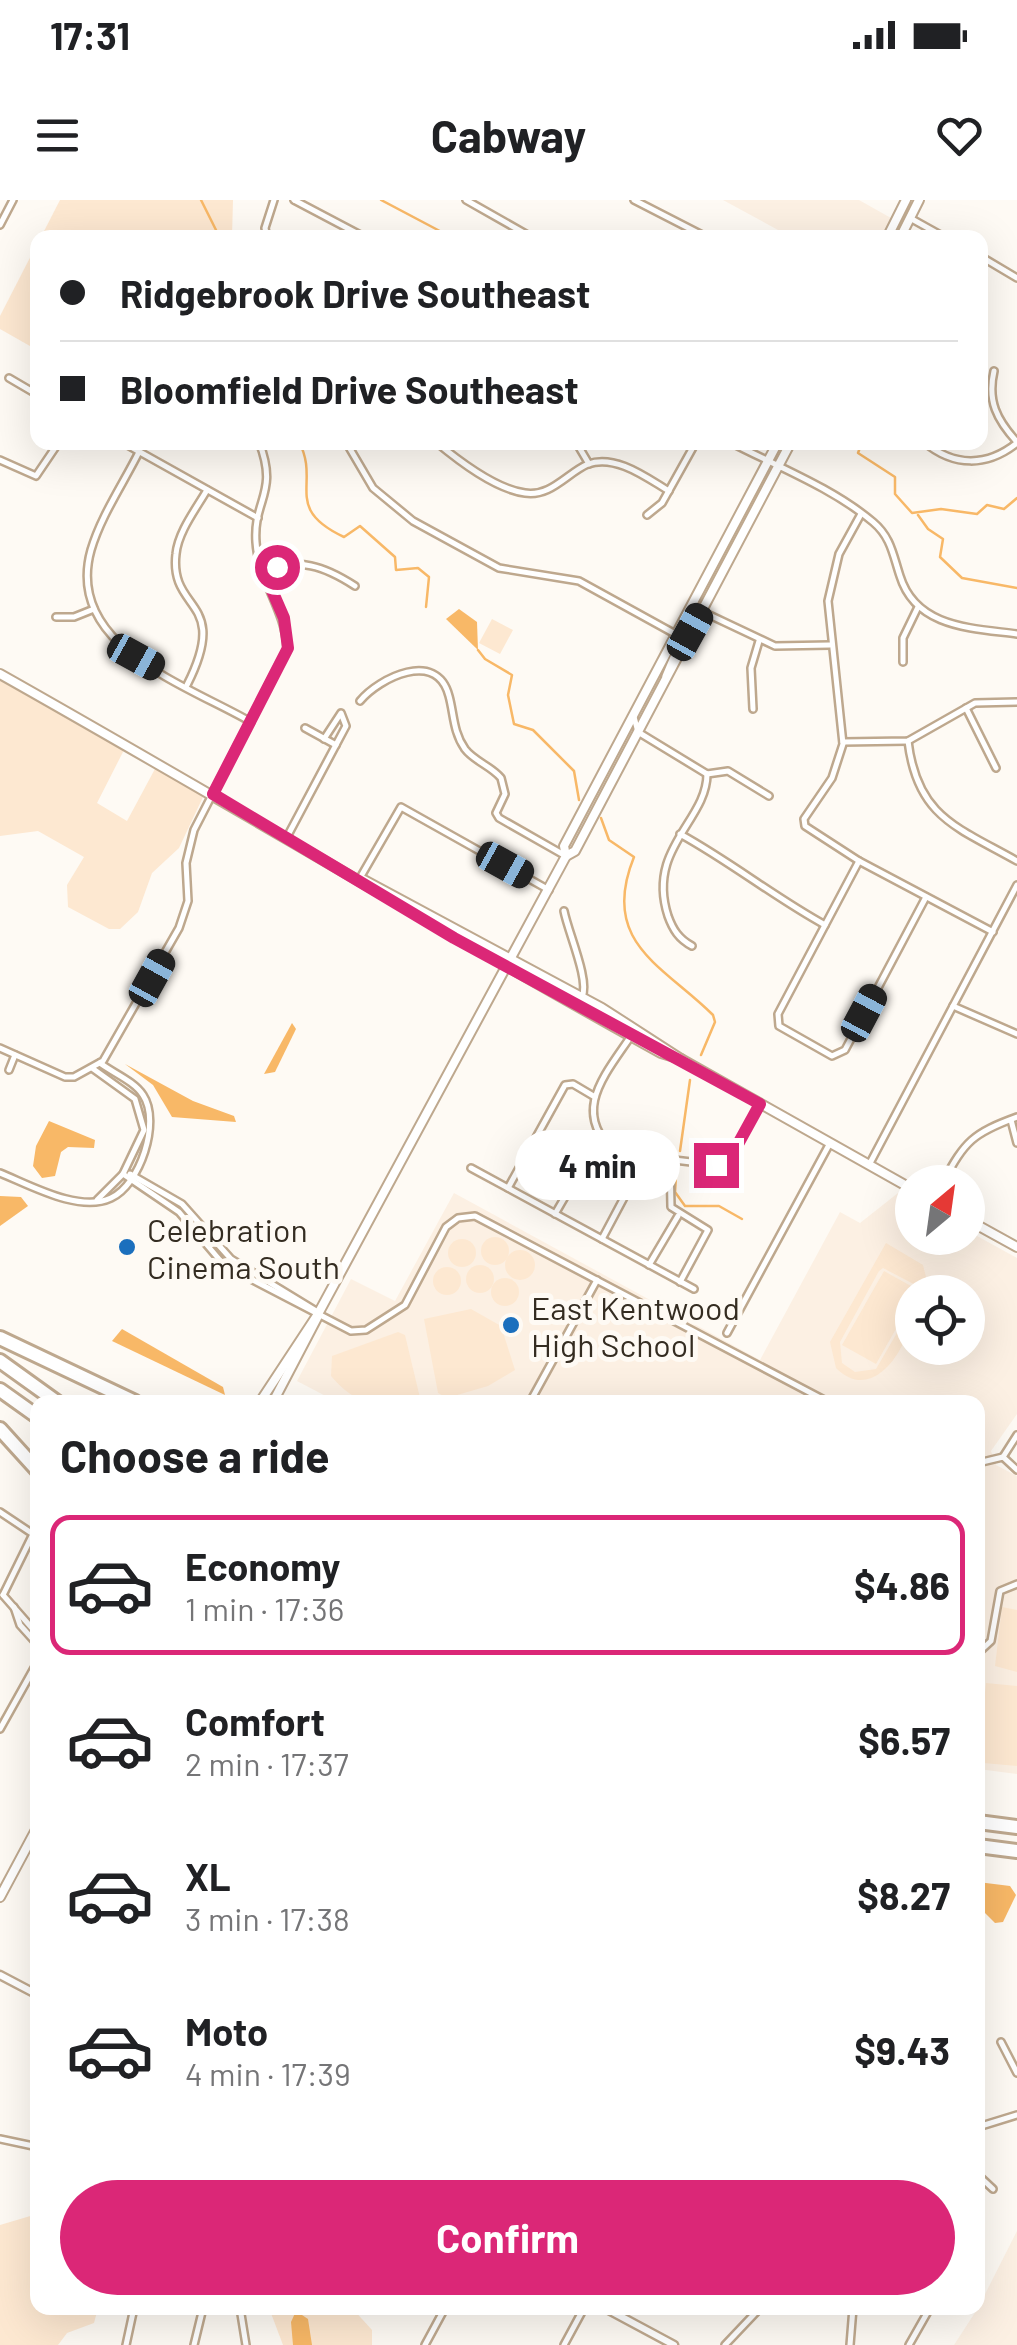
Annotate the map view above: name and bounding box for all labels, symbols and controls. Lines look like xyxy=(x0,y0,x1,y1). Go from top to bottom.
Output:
text: 17:31 xyxy=(50,12,130,58)
icon: menu xyxy=(30,108,85,163)
text: Cabway xyxy=(431,108,586,162)
icon: heart xyxy=(932,108,987,163)
text: Ridgebrook Drive Southeast xyxy=(120,270,590,316)
text: Bloomfield Drive Southeast xyxy=(120,366,579,412)
route start xyxy=(255,545,300,590)
car xyxy=(662,598,718,666)
car xyxy=(102,629,170,685)
car xyxy=(471,837,539,893)
car xyxy=(124,944,180,1012)
car xyxy=(837,979,891,1047)
callout: 4 min xyxy=(516,1130,681,1200)
route end xyxy=(694,1143,739,1188)
text: 4 min xyxy=(558,1146,637,1184)
north arrow xyxy=(895,1165,985,1255)
map controls xyxy=(895,1165,985,1365)
place label: Celebration Cinema South xyxy=(147,1210,340,1285)
marker: Celebration Cinema South xyxy=(116,1236,138,1258)
button: locate xyxy=(895,1275,985,1365)
place label: East Kentwood High School xyxy=(531,1288,740,1363)
marker: East Kentwood High School xyxy=(500,1314,522,1336)
text: Choose a ride xyxy=(60,1428,330,1482)
icon: car xyxy=(65,1540,155,1630)
text: Economy xyxy=(185,1543,340,1589)
text: $4.86 xyxy=(854,1562,950,1608)
text: 1 min · 17:36 xyxy=(185,1589,344,1627)
icon: car xyxy=(65,1695,155,1785)
text: Comfort xyxy=(185,1698,325,1744)
text: $6.57 xyxy=(858,1717,950,1763)
text: 2 min · 17:37 xyxy=(185,1744,349,1782)
icon: car xyxy=(65,1850,155,1940)
text: XL xyxy=(185,1853,231,1899)
text: $8.27 xyxy=(857,1872,950,1918)
text: 3 min · 17:38 xyxy=(185,1899,350,1937)
icon: car xyxy=(65,2005,155,2095)
text: Moto xyxy=(185,2008,268,2054)
text: $9.43 xyxy=(854,2027,950,2073)
text: 4 min · 17:39 xyxy=(185,2054,351,2092)
button: Confirm xyxy=(60,2180,955,2295)

